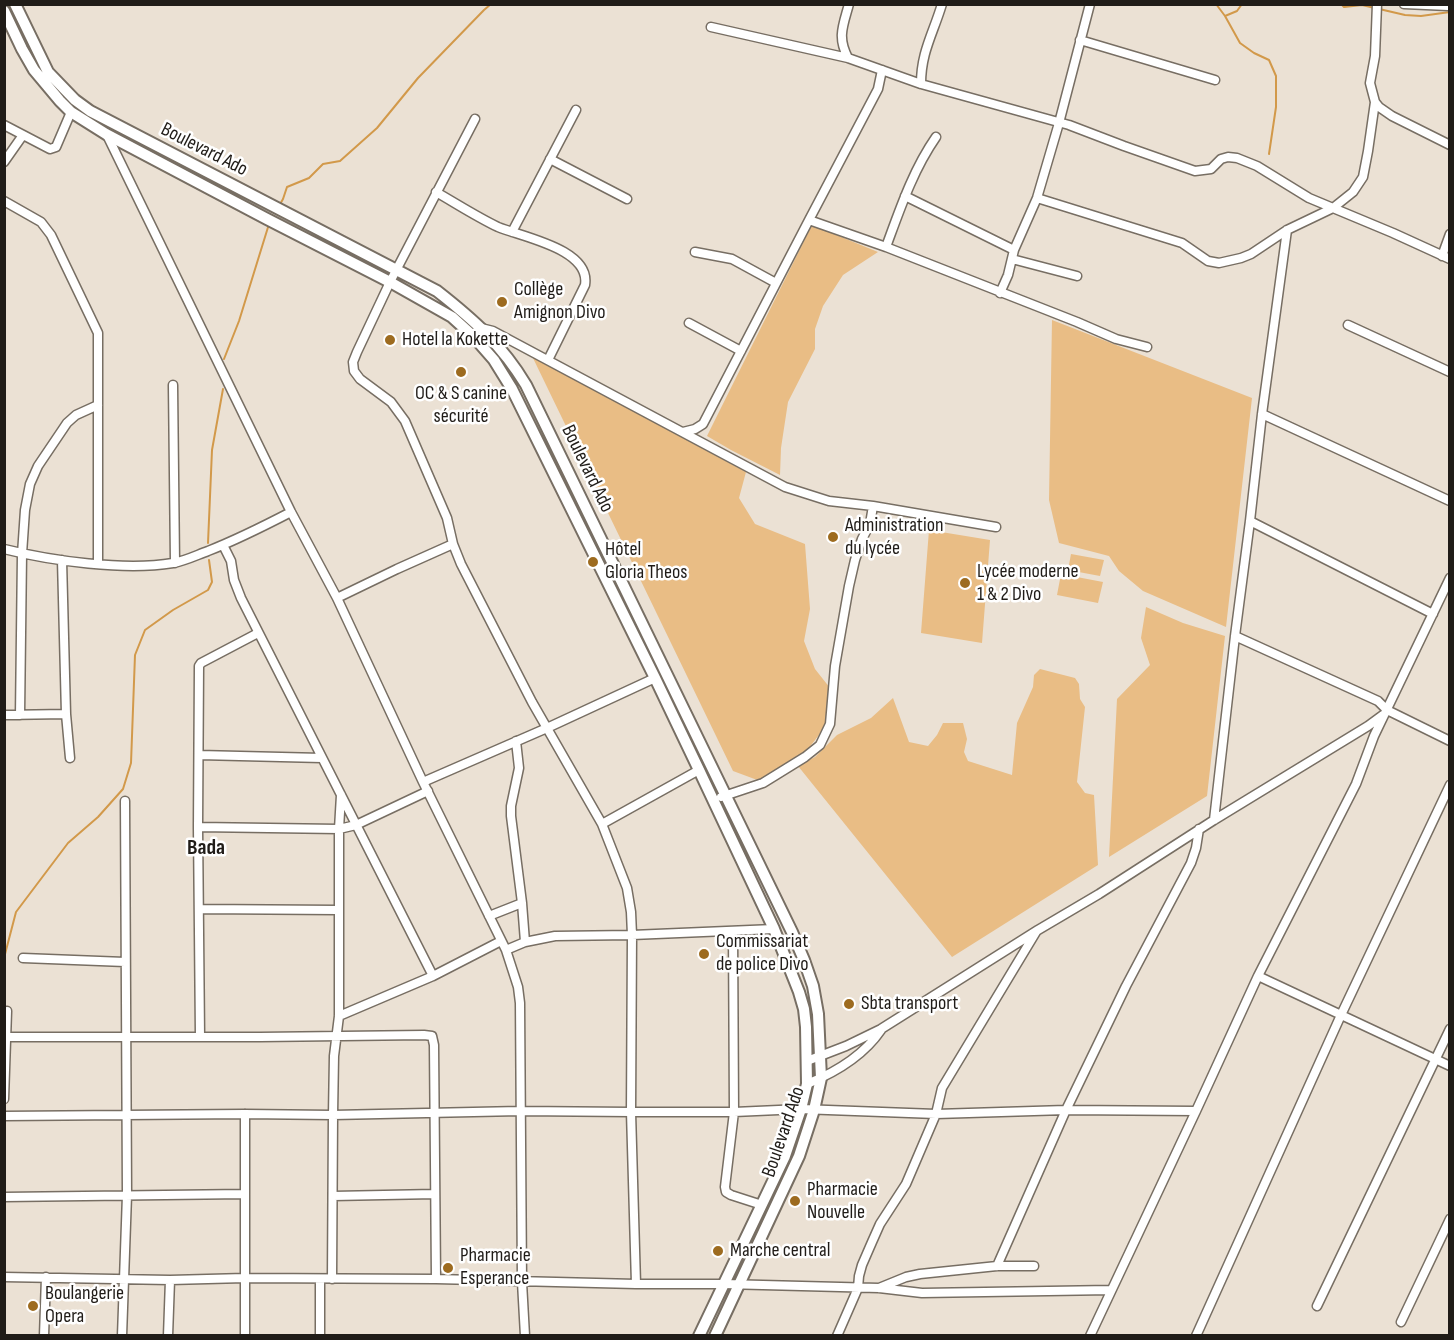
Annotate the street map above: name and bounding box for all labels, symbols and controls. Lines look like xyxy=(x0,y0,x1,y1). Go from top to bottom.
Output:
street label: Boulevard Ado xyxy=(157,118,251,182)
place label: Collège Amignon Divo xyxy=(514,278,606,325)
marker: Collège Amignon Divo xyxy=(495,295,509,309)
place label: Hotel la Kokette xyxy=(402,328,508,352)
marker: Hotel la Kokette xyxy=(383,333,397,347)
marker: OC & S canine sécurité xyxy=(454,365,468,379)
place label: OC & S canine sécurité xyxy=(415,382,507,429)
street label: Boulevard Ado xyxy=(556,421,618,517)
place label: Administration du lycée xyxy=(845,514,944,561)
marker: Administration du lycée xyxy=(826,530,840,544)
place label: Hôtel Gloria Theos xyxy=(605,538,687,585)
marker: Hôtel Gloria Theos xyxy=(586,555,600,569)
place label: Lycée moderne 1 & 2 Divo xyxy=(977,560,1079,607)
marker: Lycée moderne 1 & 2 Divo xyxy=(958,576,972,590)
district label: Bada xyxy=(187,835,225,861)
place label: Commissariat de police Divo xyxy=(716,930,809,977)
marker: Commissariat de police Divo xyxy=(697,947,711,961)
place label: Sbta transport xyxy=(861,992,958,1016)
marker: Sbta transport xyxy=(842,997,856,1011)
street label: Boulevard Ado xyxy=(757,1084,811,1180)
place label: Pharmacie Nouvelle xyxy=(807,1178,878,1225)
marker: Pharmacie Nouvelle xyxy=(788,1194,802,1208)
place label: Marche central xyxy=(730,1239,830,1263)
place label: Pharmacie Esperance xyxy=(460,1244,531,1291)
marker: Marche central xyxy=(711,1244,725,1258)
marker: Pharmacie Esperance xyxy=(441,1261,455,1275)
place label: Boulangerie Opera xyxy=(45,1282,124,1329)
marker: Boulangerie Opera xyxy=(26,1299,40,1313)

